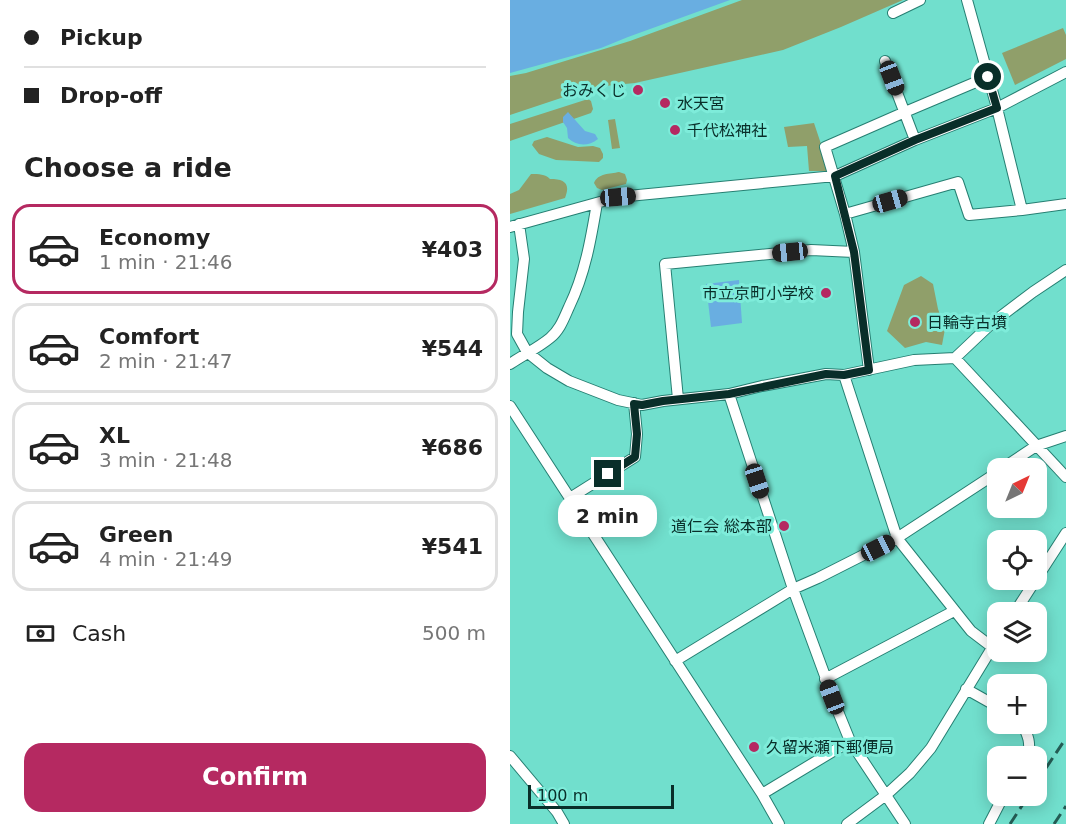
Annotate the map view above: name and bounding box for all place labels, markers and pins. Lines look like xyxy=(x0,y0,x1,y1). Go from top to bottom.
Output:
place label: おみくじ xyxy=(562,81,626,100)
marker: おみくじ xyxy=(631,83,645,97)
place label: 水天宮 xyxy=(677,94,725,113)
marker: 水天宮 xyxy=(658,96,672,110)
place label: 千代松神社 xyxy=(687,121,767,140)
marker: 千代松神社 xyxy=(668,123,682,137)
place label: 市立京町小学校 xyxy=(702,284,814,303)
marker: 市立京町小学校 xyxy=(819,286,833,300)
place label: 日輪寺古墳 xyxy=(927,313,1007,332)
marker: 日輪寺古墳 xyxy=(908,315,922,329)
place label: 道仁会 総本部 xyxy=(671,517,772,536)
marker: 道仁会 総本部 xyxy=(777,519,791,533)
place label: 久留米瀬下郵便局 xyxy=(766,738,894,757)
marker: 久留米瀬下郵便局 xyxy=(747,740,761,754)

